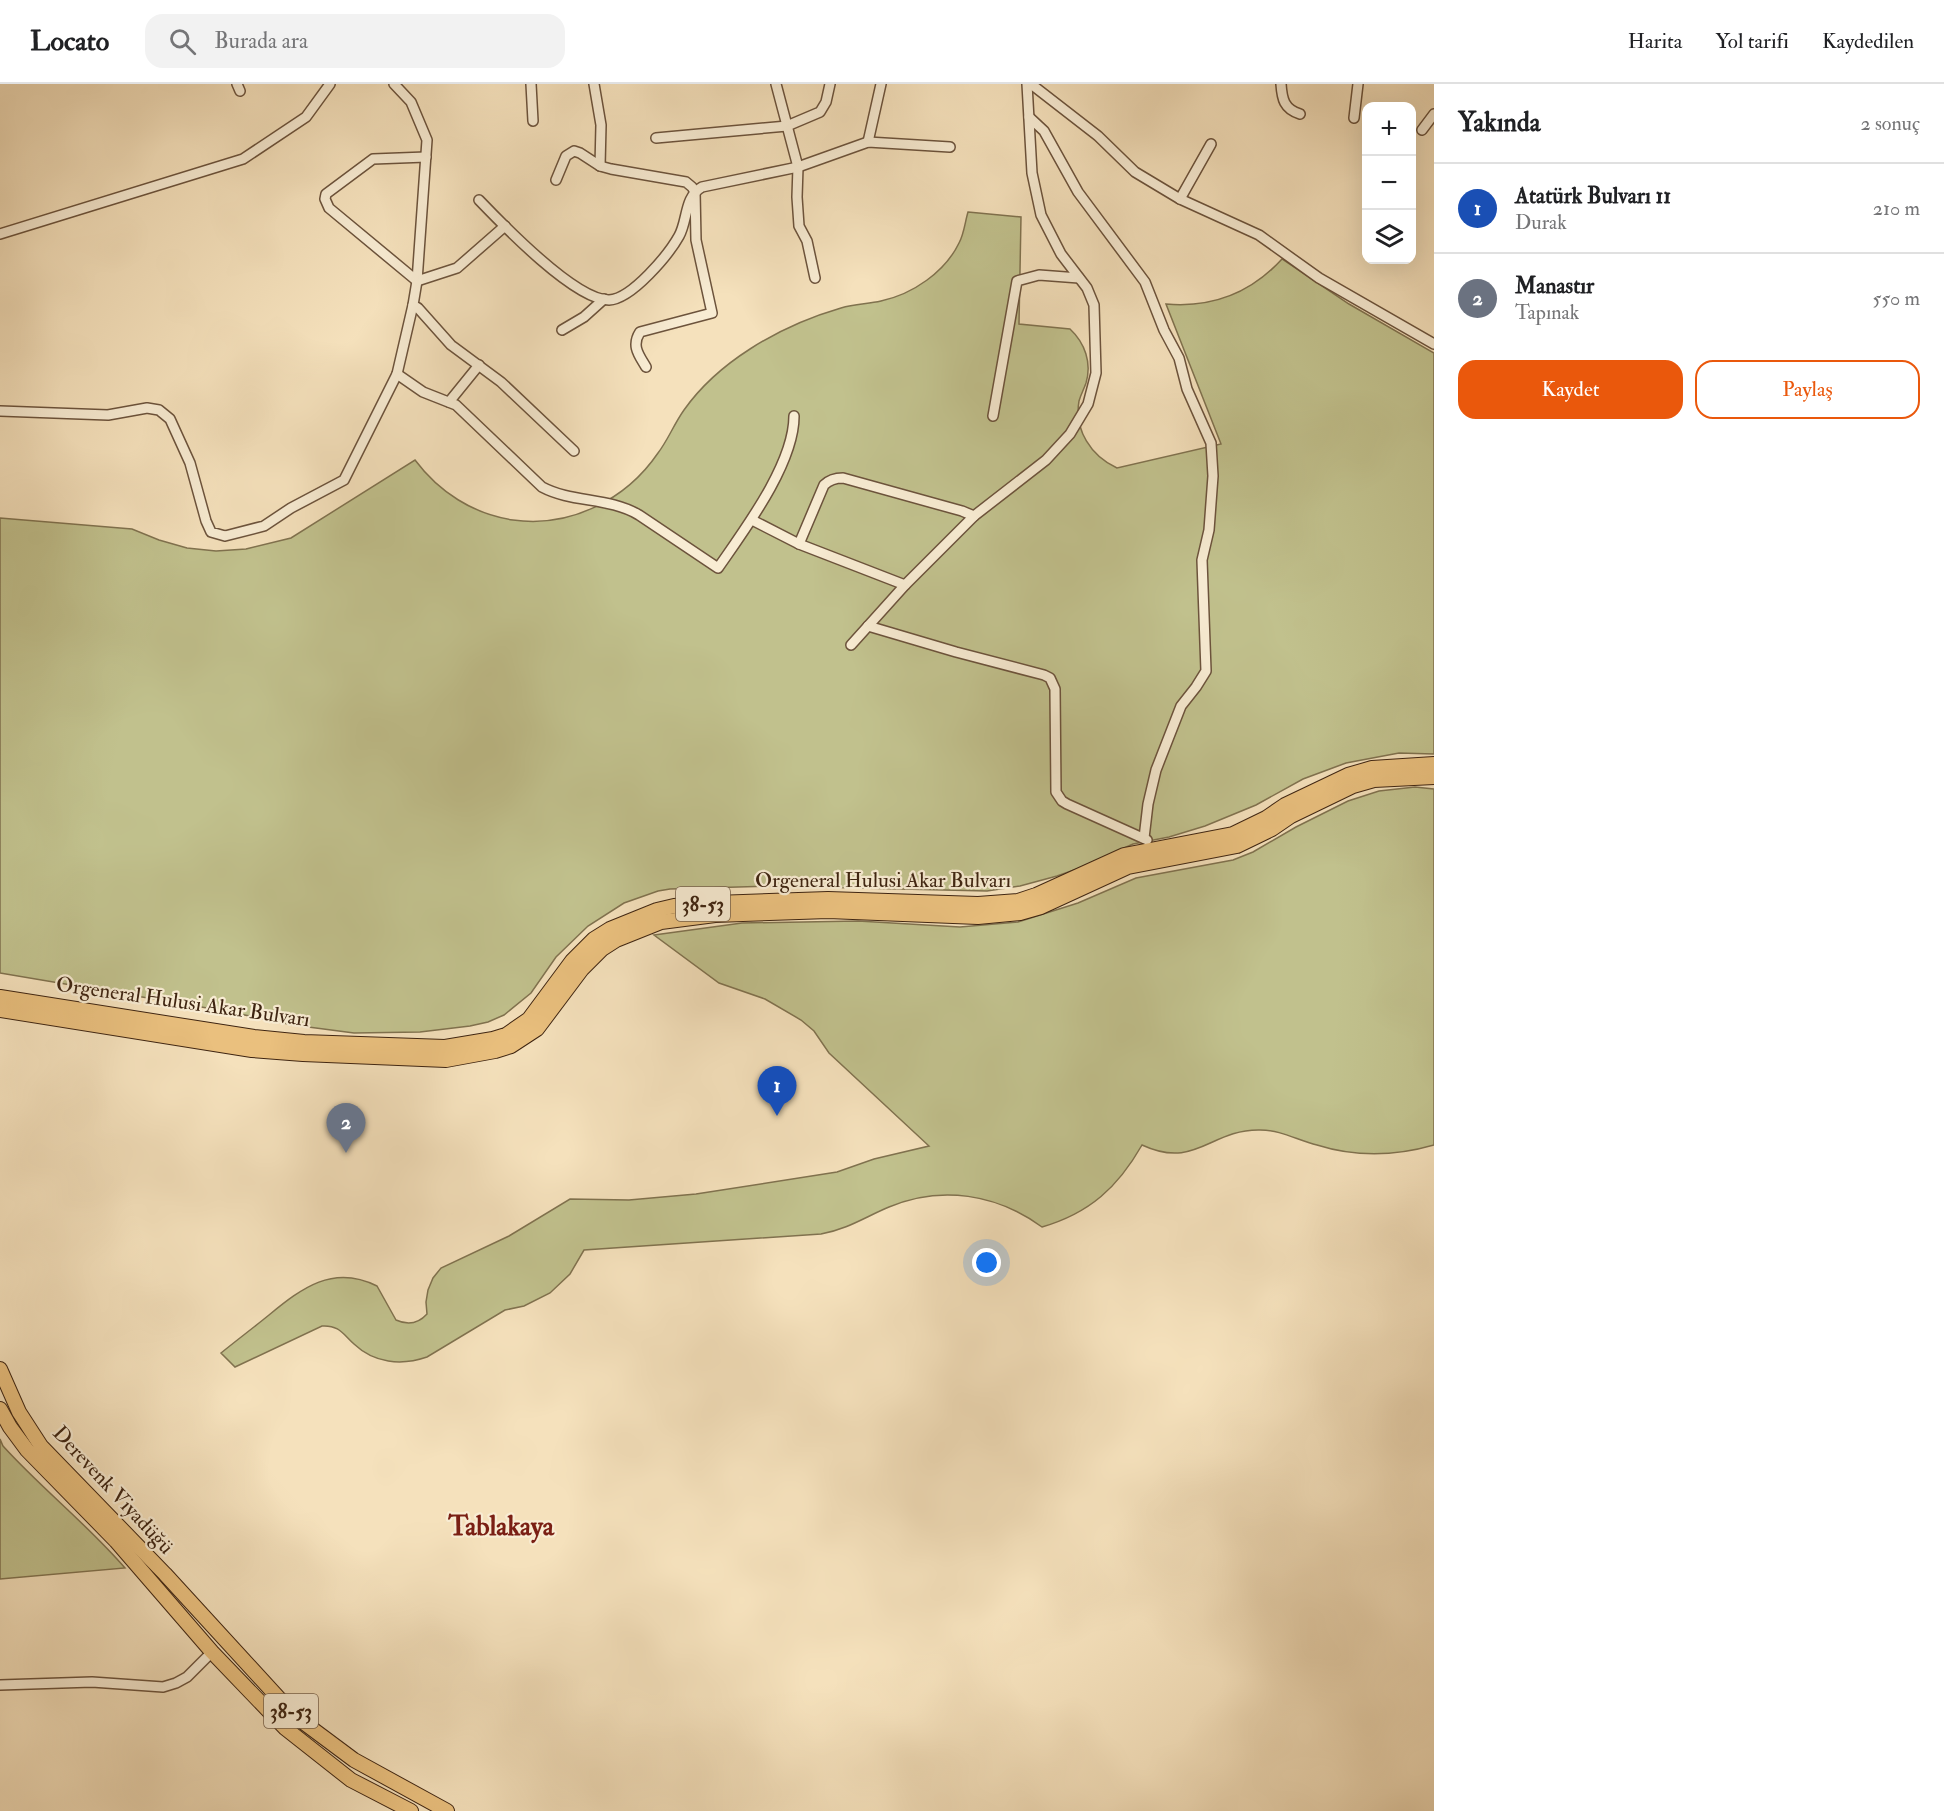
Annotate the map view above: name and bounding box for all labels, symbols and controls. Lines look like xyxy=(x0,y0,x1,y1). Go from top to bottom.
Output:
search box xyxy=(145,14,565,68)
text: Locato xyxy=(30,24,109,59)
icon: search xyxy=(166,25,199,58)
text: Burada ara xyxy=(214,27,308,55)
text: Harita xyxy=(1628,28,1682,55)
text: Yol tarifi xyxy=(1715,28,1789,55)
text: Kaydedilen xyxy=(1822,28,1914,55)
map controls xyxy=(1362,102,1416,264)
button: + xyxy=(1362,102,1416,156)
text: Yakında xyxy=(1458,107,1540,139)
text: 2 sonuç xyxy=(1861,111,1920,136)
button: − xyxy=(1362,156,1416,210)
text: Atatürk Bulvarı 11 xyxy=(1515,182,1671,210)
text: 1 xyxy=(1474,196,1481,221)
text: 210 m xyxy=(1873,196,1920,221)
button: layers xyxy=(1362,210,1416,264)
text: Durak xyxy=(1515,210,1567,235)
text: Manastır xyxy=(1515,272,1594,300)
text: 2 xyxy=(1472,286,1483,311)
text: 550 m xyxy=(1873,286,1920,311)
text: Tapınak xyxy=(1515,300,1579,325)
button: Kaydet xyxy=(1458,360,1683,419)
button: Paylaş xyxy=(1695,360,1920,419)
street label: Orgeneral Hulusi Akar Bulvarı xyxy=(755,867,1011,894)
road number: 38-53 xyxy=(676,887,730,921)
street label: Orgeneral Hulusi Akar Bulvarı xyxy=(54,971,312,1033)
pin: 1 xyxy=(758,1066,796,1116)
pin: 2 xyxy=(326,1104,366,1153)
your location xyxy=(972,1248,1001,1277)
street label: Derevenk Viyadüğü xyxy=(47,1420,180,1560)
district label: Tablakaya xyxy=(447,1510,555,1544)
road number: 38-53 xyxy=(264,1694,318,1728)

